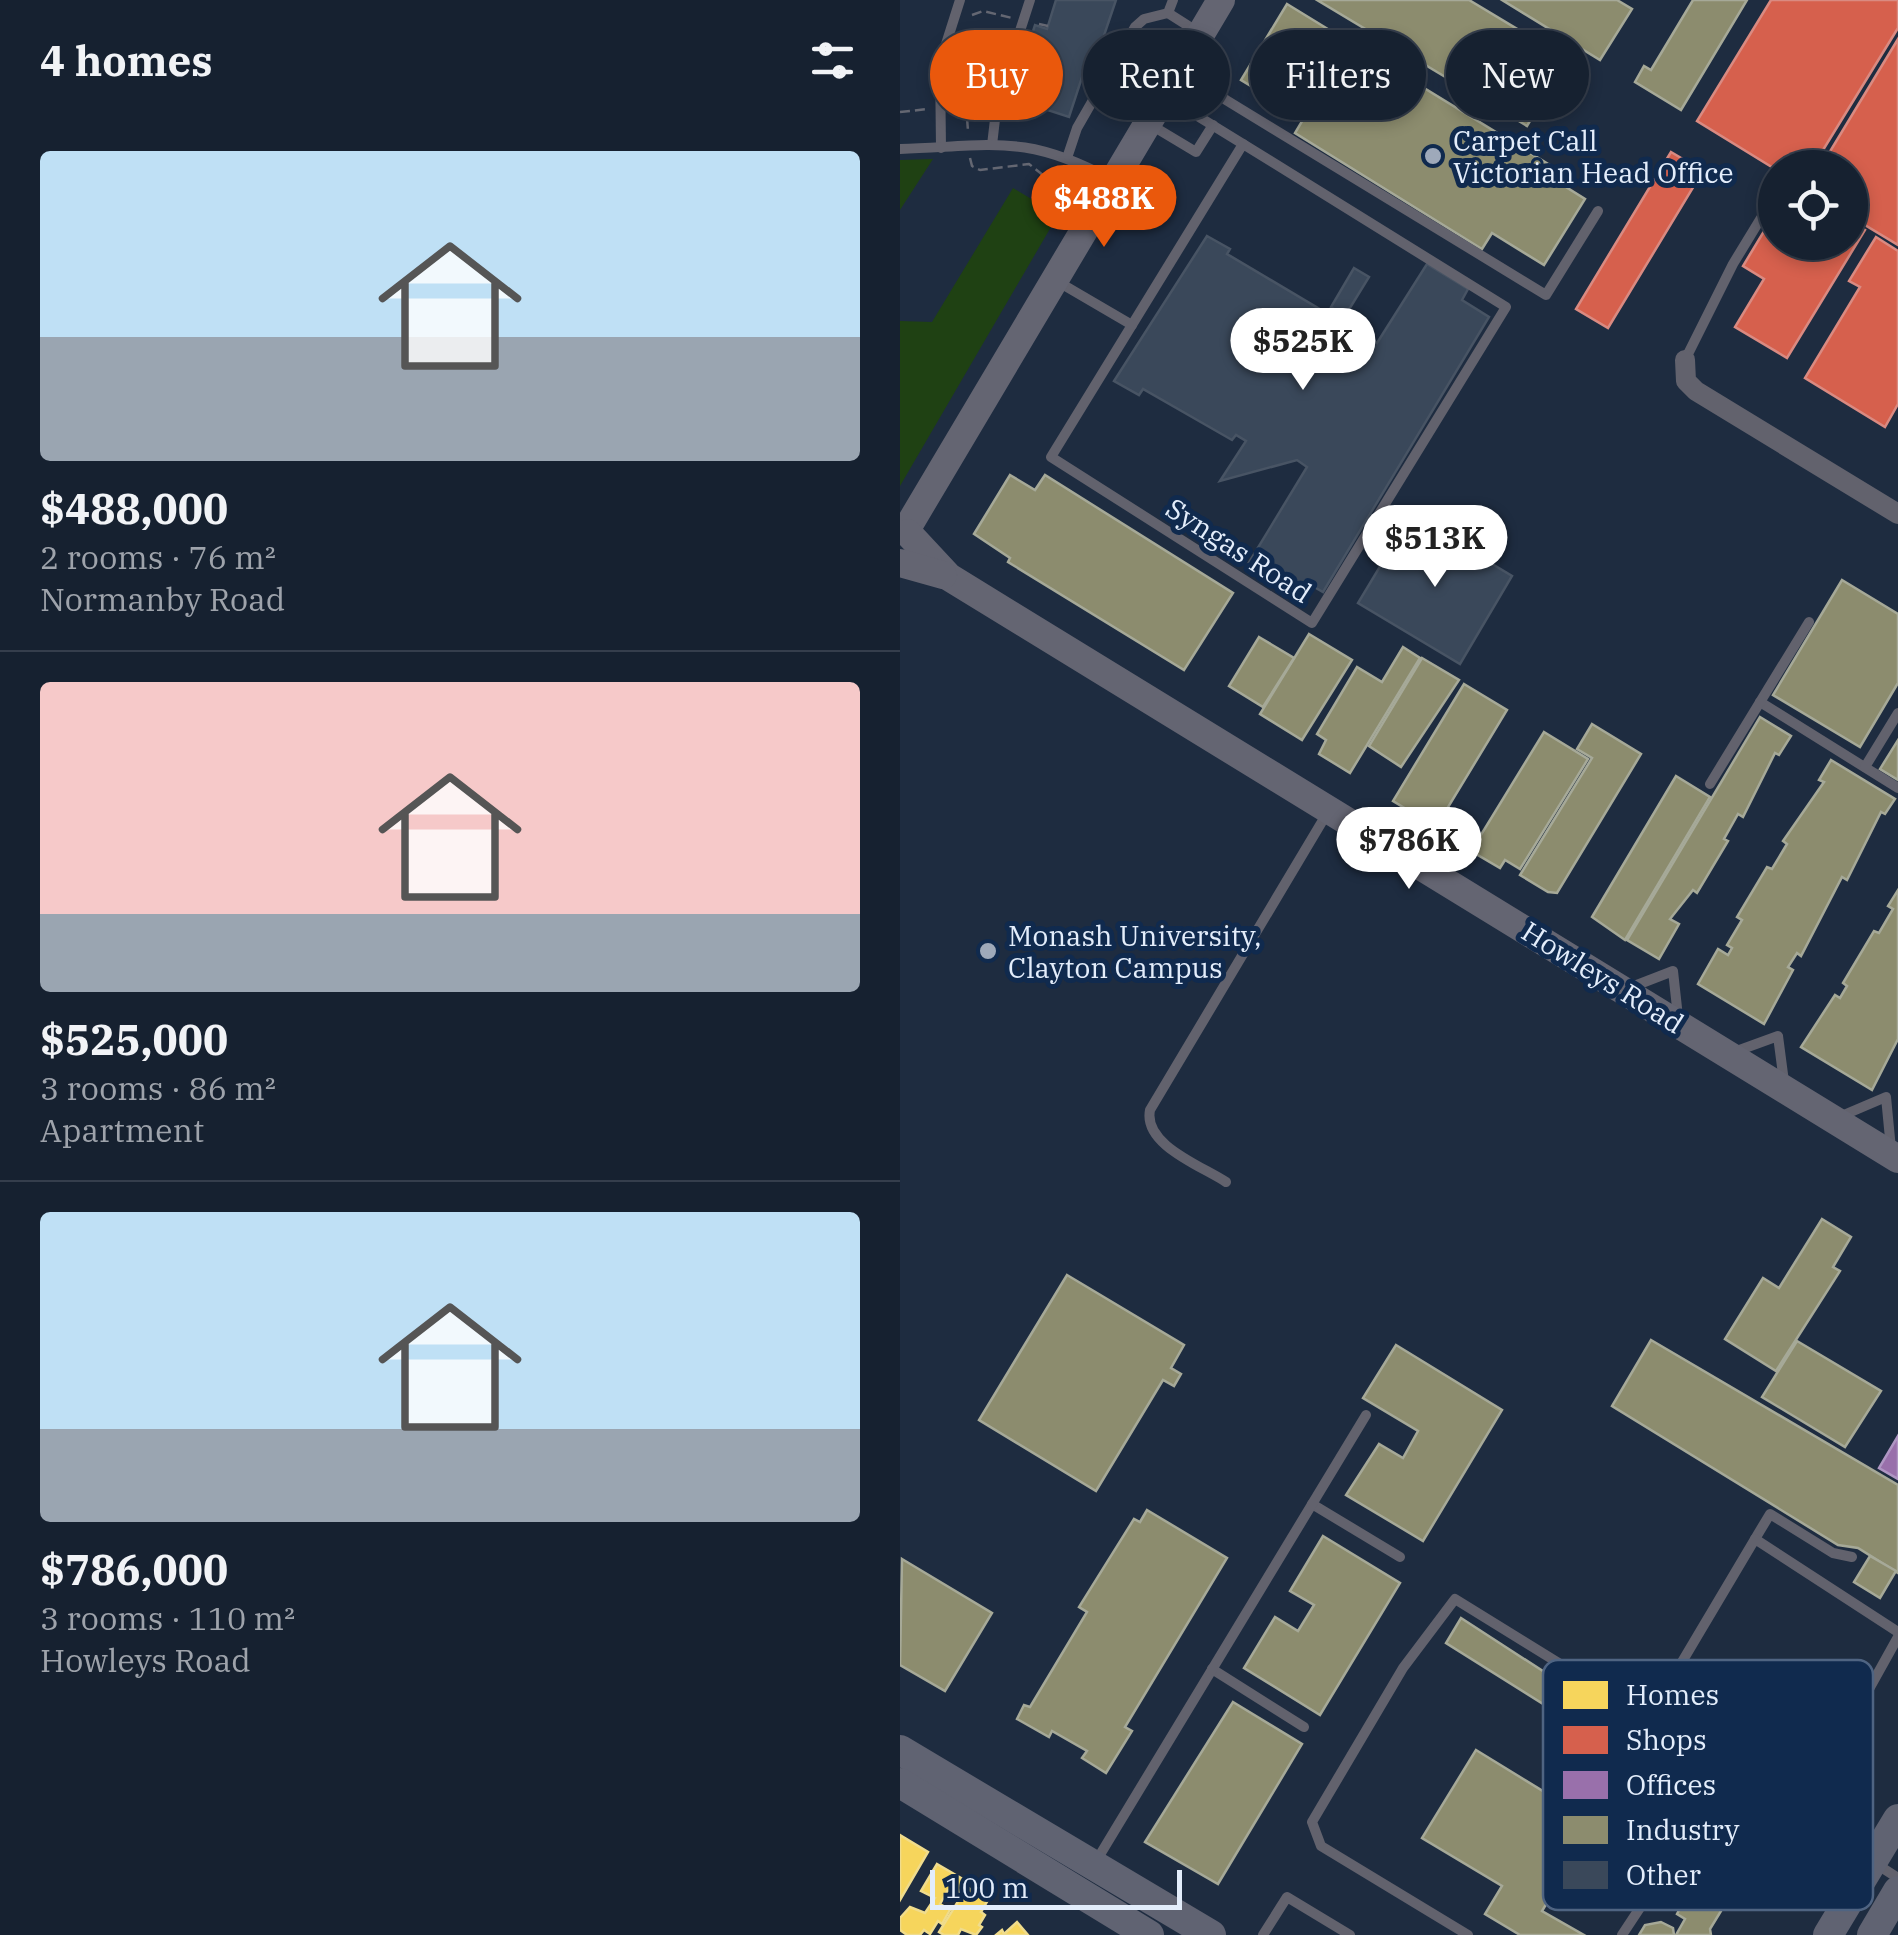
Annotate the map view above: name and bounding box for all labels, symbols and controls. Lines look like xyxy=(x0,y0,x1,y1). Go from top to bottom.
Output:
chip: Buy xyxy=(930,30,1063,120)
chip: Rent xyxy=(1083,30,1230,120)
chip: Filters xyxy=(1250,30,1426,120)
chip: New xyxy=(1446,30,1589,120)
text: 4 homes xyxy=(40,33,213,88)
icon: filters xyxy=(805,33,860,88)
place label: Carpet Call Victorian Head Office xyxy=(1453,122,1734,191)
marker: Carpet Call Victorian Head Office xyxy=(1422,145,1444,167)
map controls xyxy=(1758,150,1868,260)
button: locate xyxy=(1758,150,1868,260)
pin: $488K xyxy=(1034,165,1174,250)
text: $488K xyxy=(1053,176,1155,218)
icon: home xyxy=(360,216,540,396)
pin: $525K xyxy=(1233,308,1373,393)
text: $525K xyxy=(1252,319,1354,361)
text: $488,000 xyxy=(40,481,228,536)
street label: Syngas Road xyxy=(1159,489,1319,611)
pin: $513K xyxy=(1365,505,1505,590)
text: $513K xyxy=(1384,516,1486,558)
text: 2 rooms · 76 m² xyxy=(40,536,276,578)
text: Normanby Road xyxy=(40,578,285,620)
icon: home xyxy=(360,747,540,927)
pin: $786K xyxy=(1339,807,1479,892)
text: $786K xyxy=(1358,818,1460,860)
street label: Howleys Road xyxy=(1515,912,1691,1042)
place label: Monash University, Clayton Campus xyxy=(1008,917,1261,986)
marker: Monash University, Clayton Campus xyxy=(977,940,999,962)
text: $525,000 xyxy=(40,1012,228,1067)
text: 3 rooms · 86 m² xyxy=(40,1067,276,1109)
text: Apartment xyxy=(40,1109,204,1151)
icon: home xyxy=(360,1277,540,1457)
text: $786,000 xyxy=(40,1542,228,1597)
text: 3 rooms · 110 m² xyxy=(40,1597,295,1639)
text: Howleys Road xyxy=(40,1639,251,1681)
legend xyxy=(1543,1660,1873,1910)
text: Homes xyxy=(1626,1676,1719,1713)
text: Shops xyxy=(1626,1721,1707,1758)
text: Offices xyxy=(1626,1766,1716,1803)
text: Industry xyxy=(1626,1811,1740,1848)
text: Other xyxy=(1626,1856,1701,1893)
scale bar xyxy=(930,1865,1182,1910)
text: 100 m xyxy=(945,1869,1029,1906)

